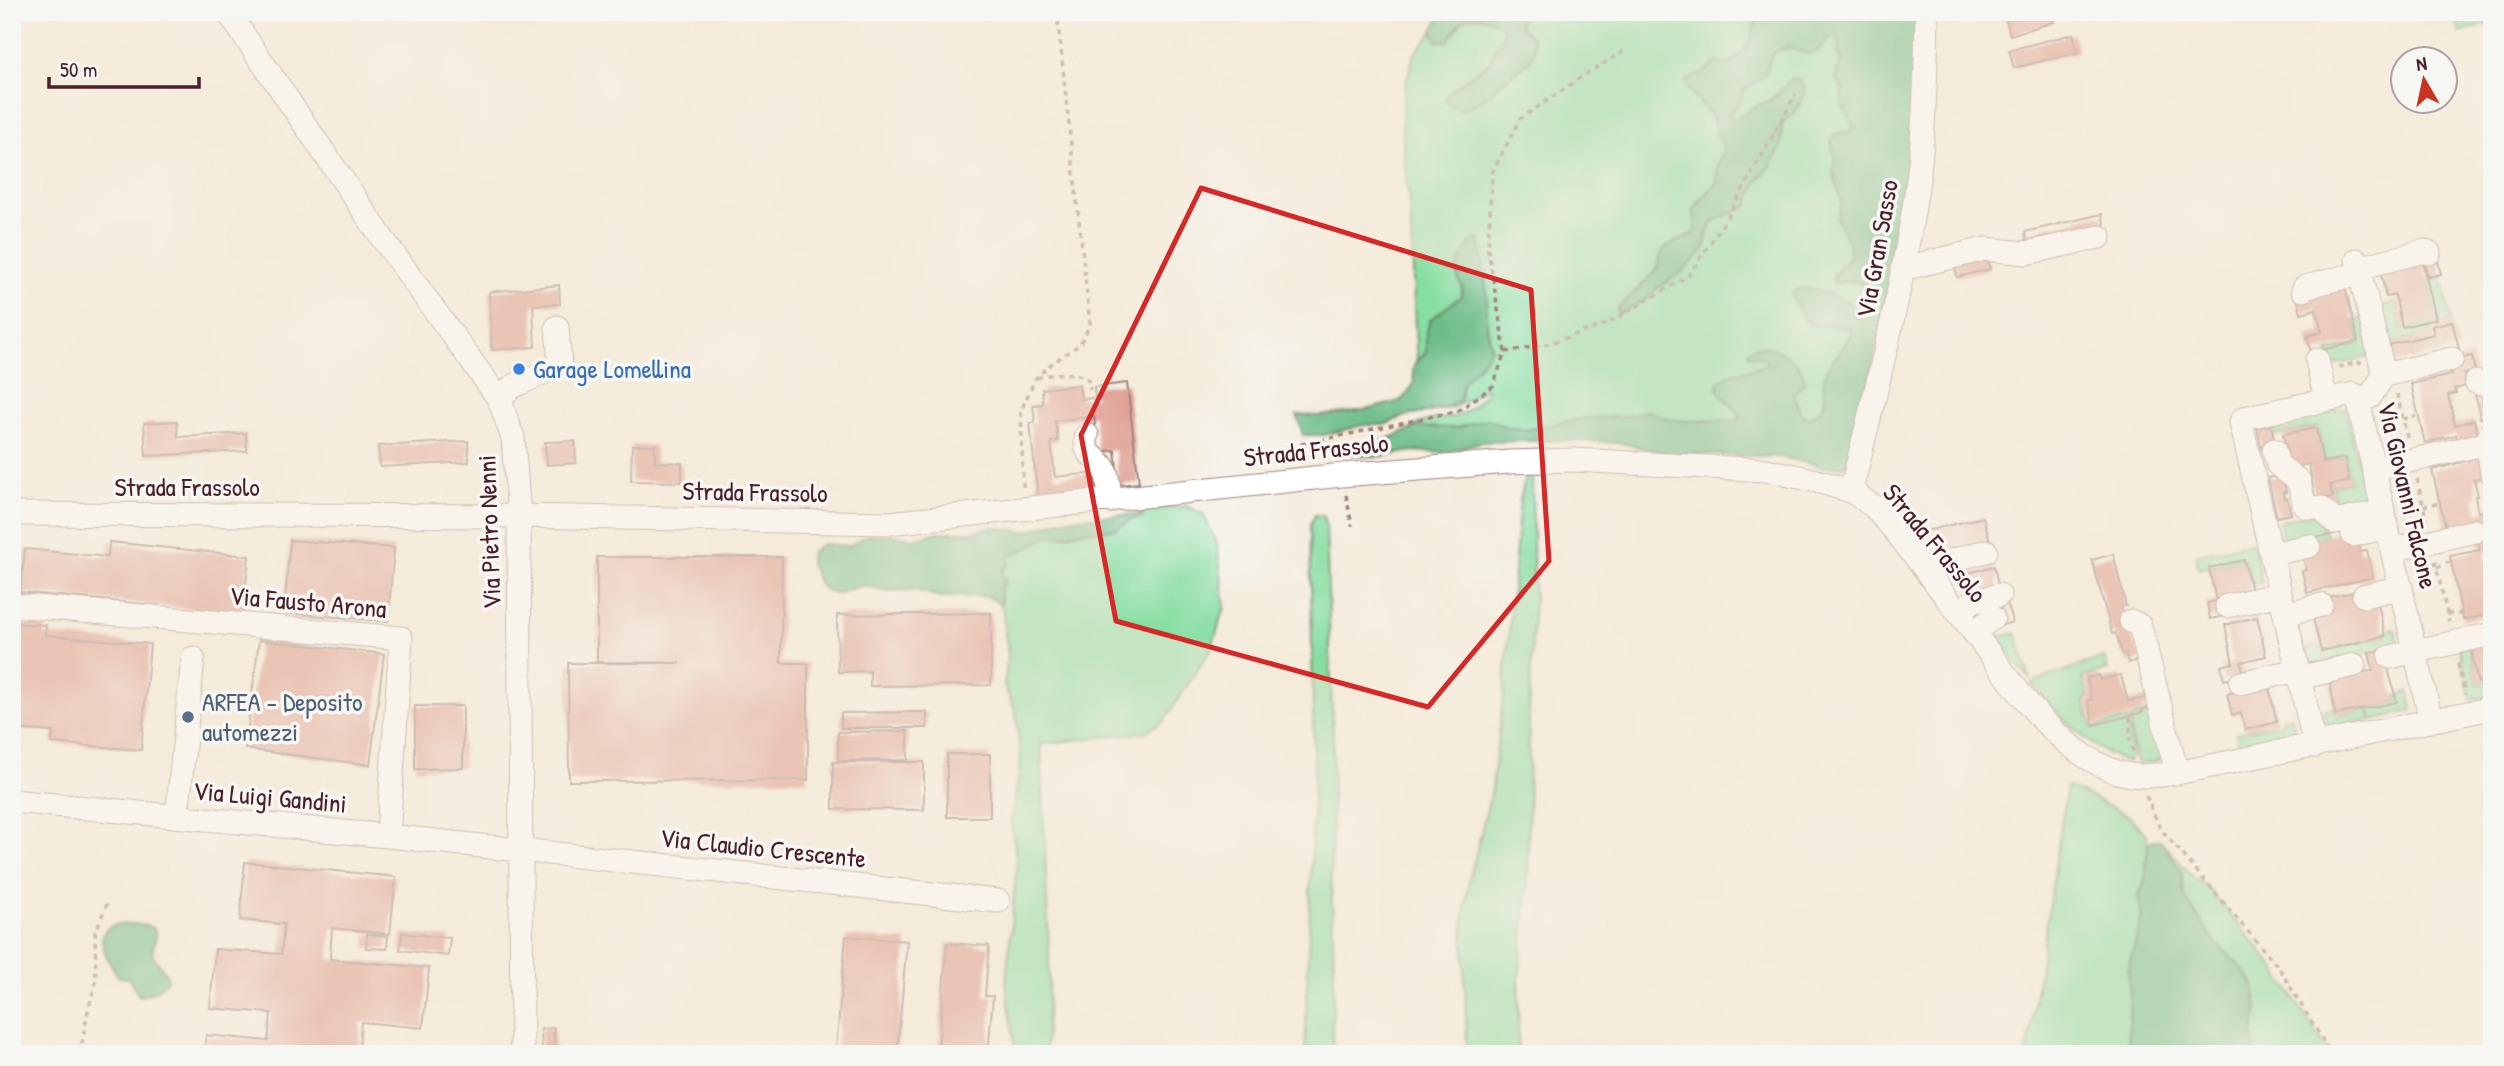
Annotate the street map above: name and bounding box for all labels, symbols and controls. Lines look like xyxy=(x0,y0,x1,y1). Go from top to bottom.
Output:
scale bar xyxy=(49,46,200,90)
north arrow xyxy=(2388,46,2458,116)
text: N xyxy=(2414,50,2428,77)
text: 50 m xyxy=(60,55,97,84)
street label: Via Gran Sasso xyxy=(1847,177,1906,321)
place label: Garage Lomellina xyxy=(533,351,691,386)
marker: Garage Lomellina xyxy=(511,361,527,377)
street label: Via Giovanni Falcone xyxy=(2370,398,2447,592)
street label: Strada Frassolo xyxy=(1242,425,1390,474)
street label: Via Pietro Nenni xyxy=(468,454,509,610)
street label: Strada Frassolo xyxy=(114,469,260,504)
street label: Strada Frassolo xyxy=(682,473,828,510)
street label: Strada Frassolo xyxy=(1875,476,1995,610)
street label: Via Fausto Arona xyxy=(228,577,388,626)
place label: ARFEA - Deposito automezzi xyxy=(202,684,362,749)
marker: ARFEA - Deposito automezzi xyxy=(180,709,196,725)
street label: Via Luigi Gandini xyxy=(192,772,348,821)
street label: Via Claudio Crescente xyxy=(658,819,868,876)

